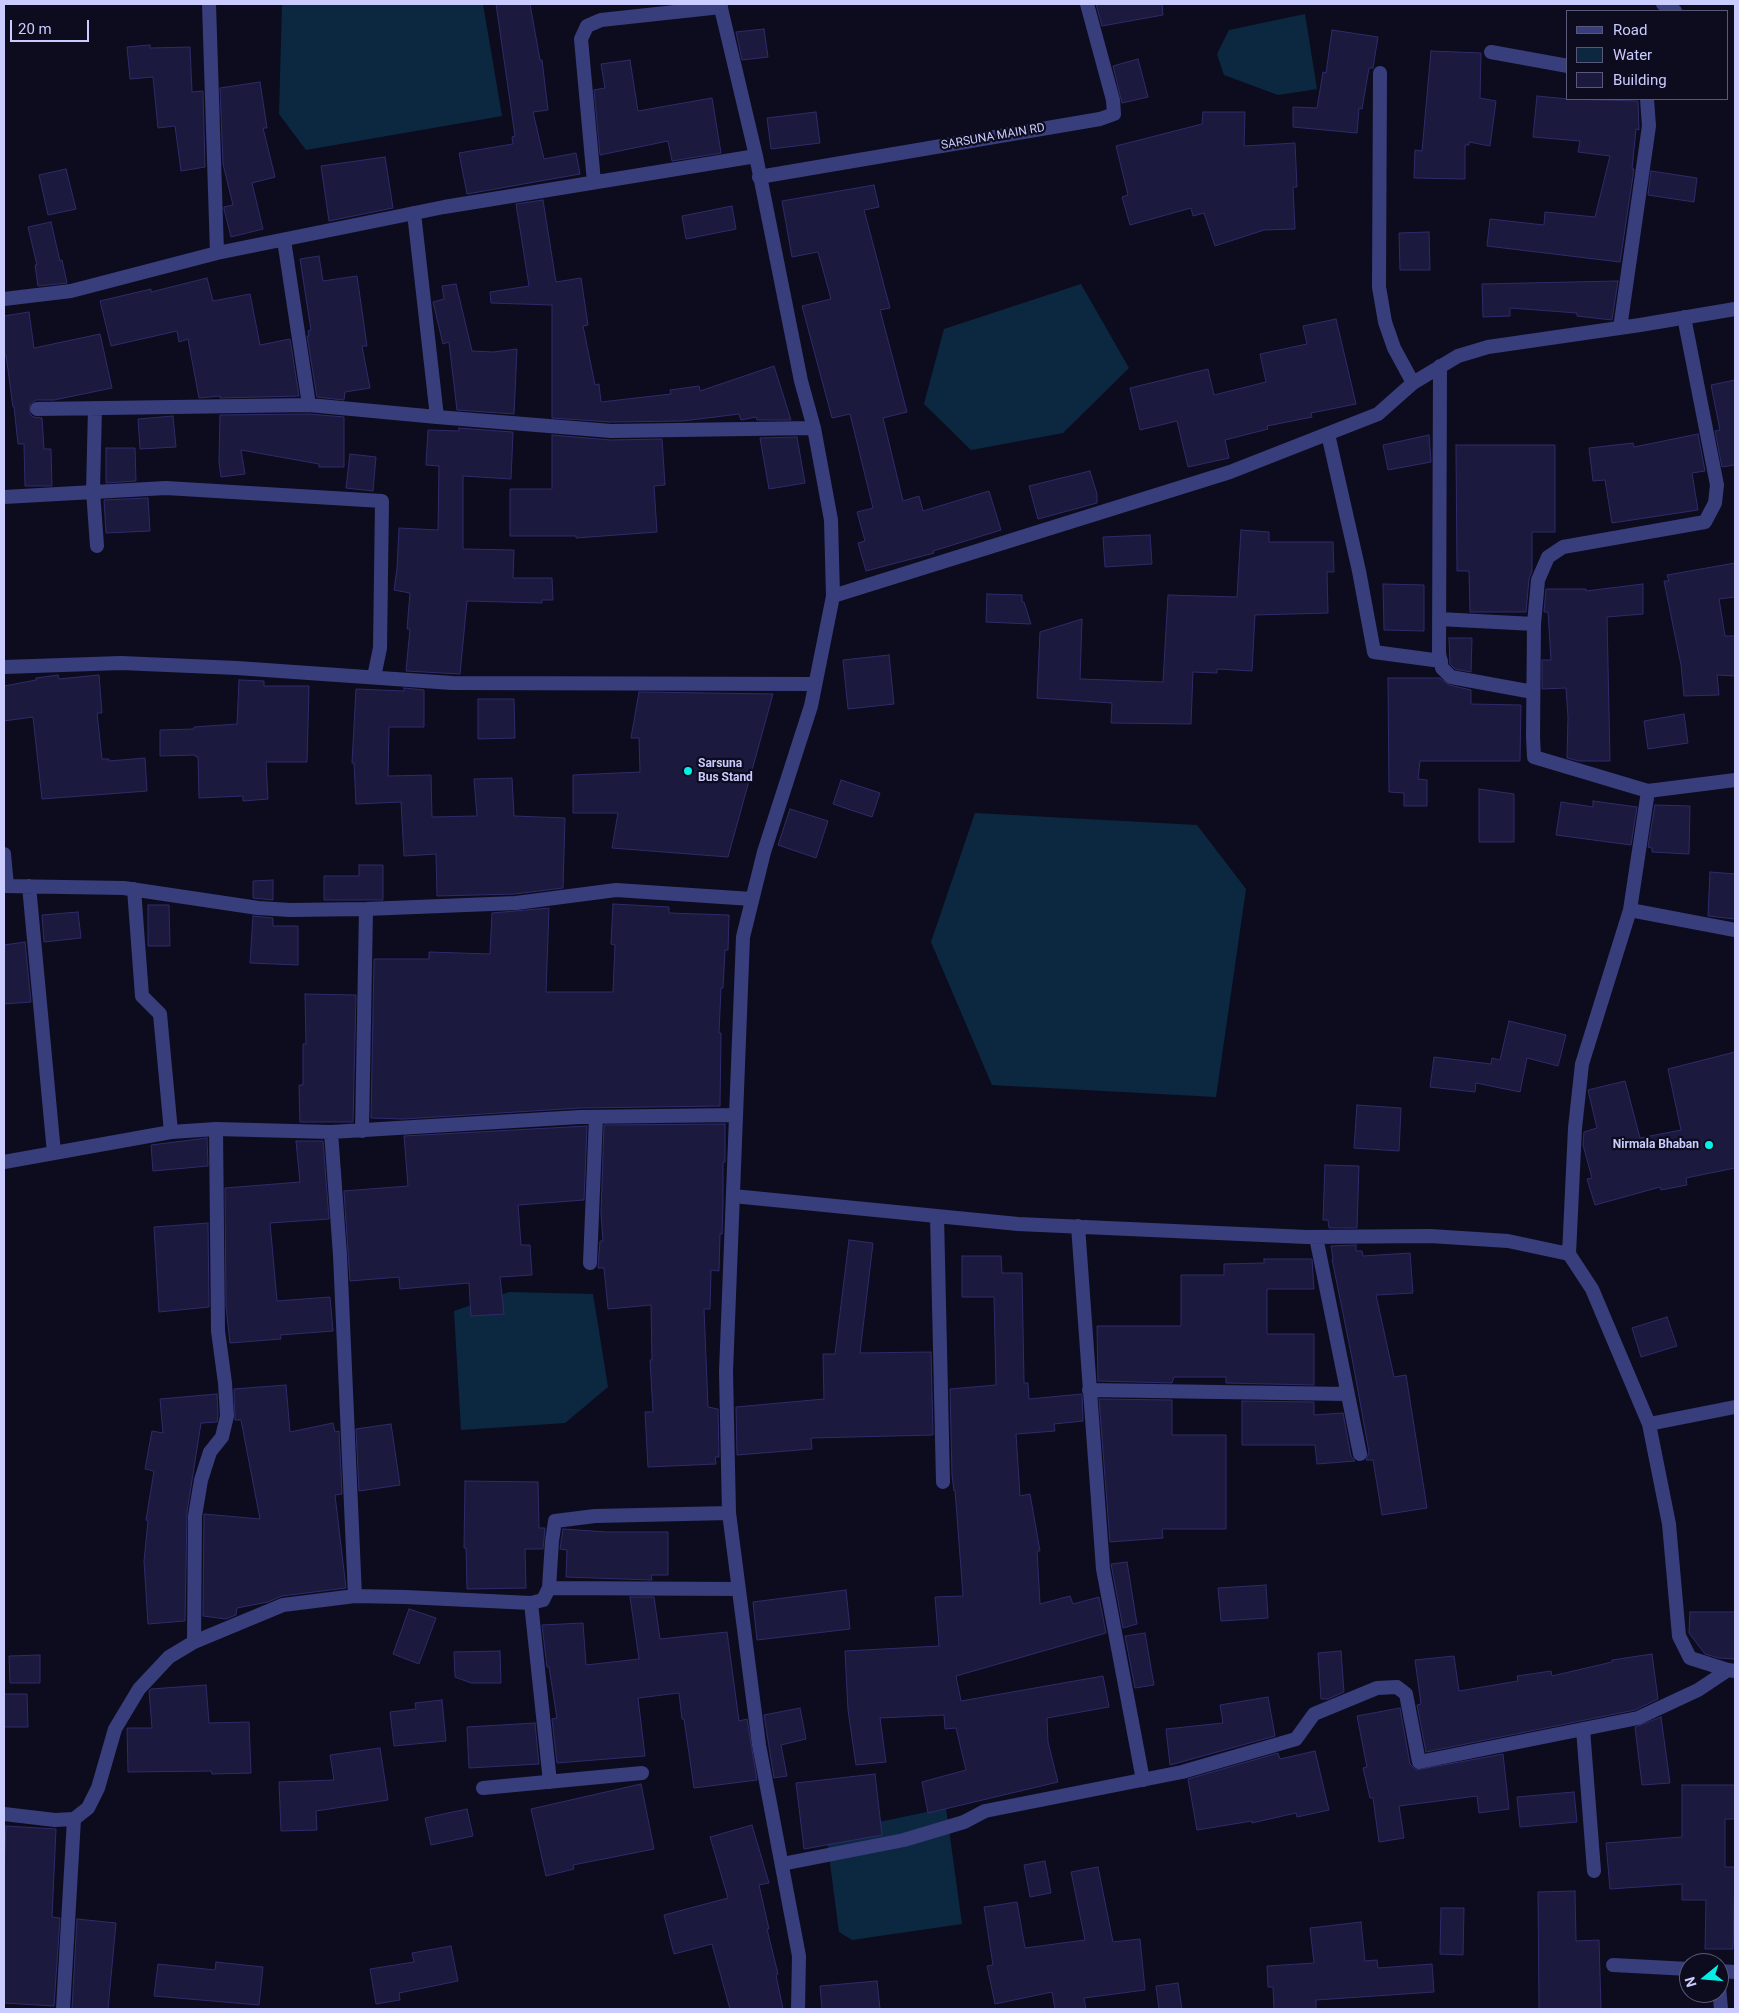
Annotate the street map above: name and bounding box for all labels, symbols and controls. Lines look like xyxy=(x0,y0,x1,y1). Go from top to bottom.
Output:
scale bar xyxy=(12,10,91,42)
legend xyxy=(1566,10,1729,100)
text: 20 m xyxy=(18,20,52,38)
text: Road xyxy=(1613,21,1647,39)
text: Water xyxy=(1613,46,1652,64)
text: Building xyxy=(1613,71,1667,89)
street label: SARSUNA MAIN RD xyxy=(940,121,1046,153)
place label: Sarsuna Bus Stand xyxy=(698,757,753,785)
marker: Sarsuna Bus Stand xyxy=(682,765,694,777)
place label: Nirmala Bhaban xyxy=(1613,1138,1699,1152)
marker: Nirmala Bhaban xyxy=(1703,1139,1715,1151)
north arrow xyxy=(1679,1953,1729,2003)
text: N xyxy=(1682,1975,1700,1989)

